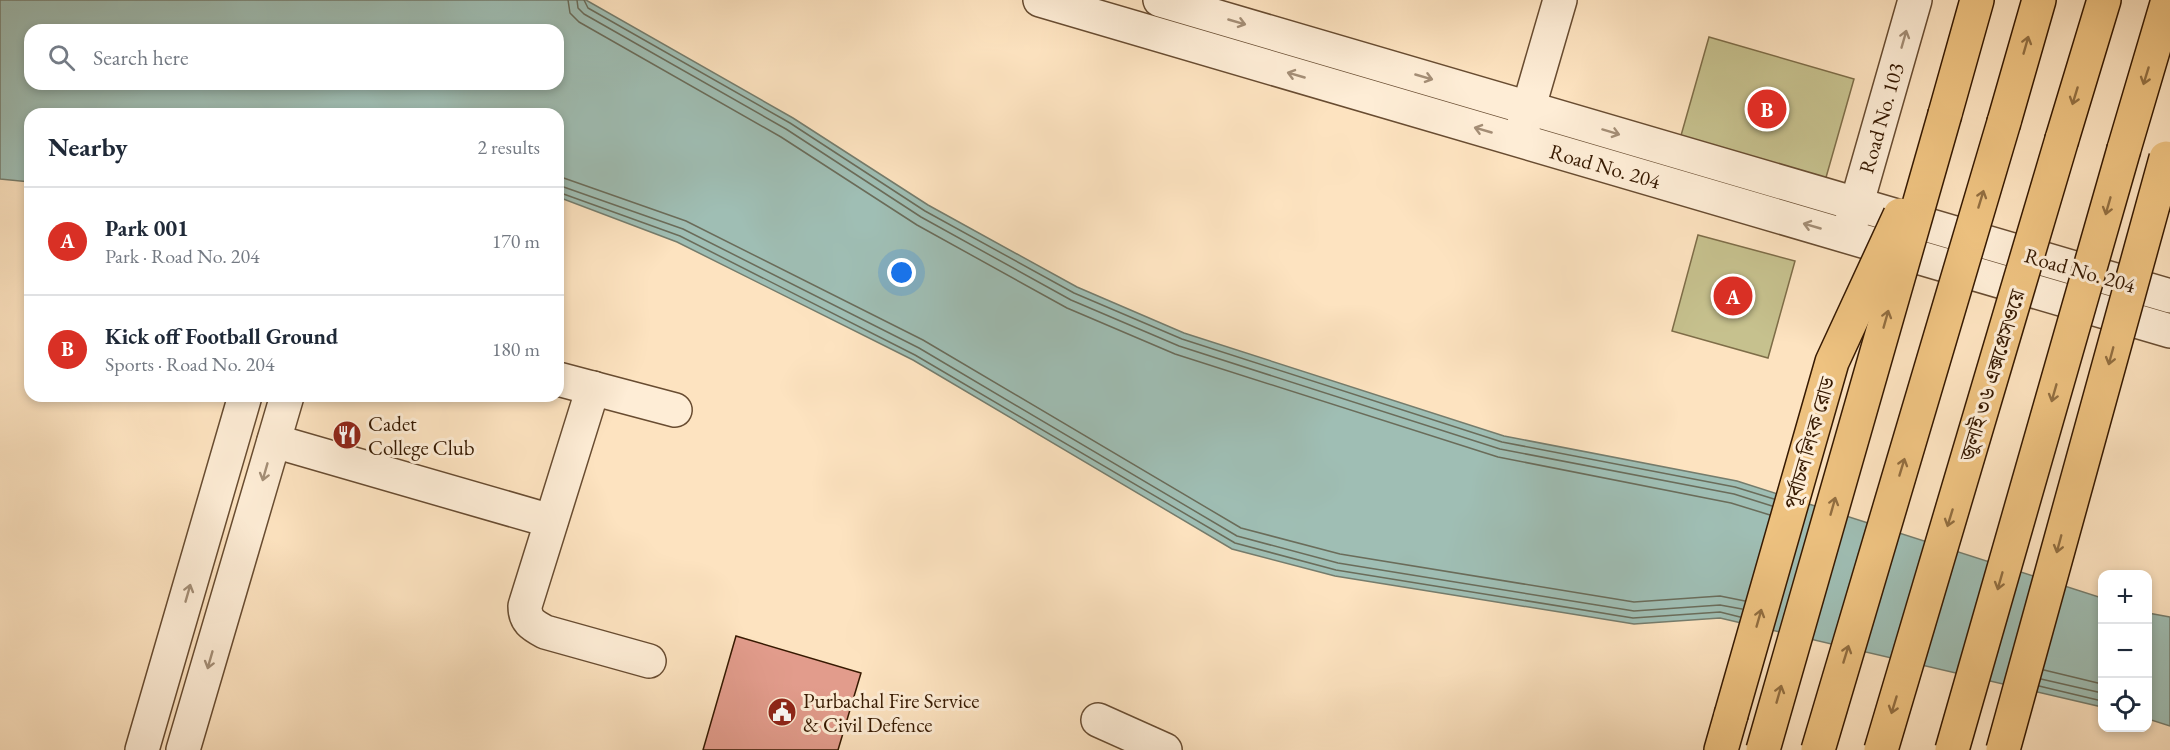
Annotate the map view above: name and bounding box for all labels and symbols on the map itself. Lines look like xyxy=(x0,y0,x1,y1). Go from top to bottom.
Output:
one-way arrow xyxy=(1227,17,1246,28)
one-way arrow xyxy=(1899,30,1910,49)
one-way arrow xyxy=(2021,36,2032,55)
street label: Road No. 103 xyxy=(1852,60,1910,176)
one-way arrow xyxy=(2140,66,2151,85)
one-way arrow xyxy=(1287,69,1306,80)
one-way arrow xyxy=(1414,71,1433,83)
pin: B xyxy=(1748,86,1786,132)
one-way arrow xyxy=(2069,86,2080,105)
one-way arrow xyxy=(1474,124,1493,135)
one-way arrow xyxy=(1601,127,1620,138)
street label: Road No. 204 xyxy=(1547,137,1664,195)
one-way arrow xyxy=(1976,190,1987,209)
one-way arrow xyxy=(2102,196,2113,215)
one-way arrow xyxy=(1802,220,1821,232)
street label: Road No. 204 xyxy=(2022,241,2139,299)
your location xyxy=(887,258,916,287)
pin: A xyxy=(1714,274,1752,318)
street label: জুলাই ৩৬ এক্সপ্রেসওয়ে xyxy=(1953,285,2031,465)
one-way arrow xyxy=(1881,310,1892,329)
one-way arrow xyxy=(2105,347,2116,366)
street label: পূর্বাচল লিংক রোড xyxy=(1777,373,1841,512)
one-way arrow xyxy=(2048,383,2059,402)
place label: Cadet College Club xyxy=(368,410,475,461)
restaurant icon: Cadet College Club xyxy=(331,419,363,451)
one-way arrow xyxy=(1897,458,1908,477)
one-way arrow xyxy=(259,463,270,482)
one-way arrow xyxy=(1827,497,1839,516)
one-way arrow xyxy=(1944,508,1955,527)
one-way arrow xyxy=(2053,535,2064,554)
one-way arrow xyxy=(1994,571,2006,590)
one-way arrow xyxy=(183,584,194,603)
one-way arrow xyxy=(1754,609,1765,628)
one-way arrow xyxy=(1841,645,1853,664)
one-way arrow xyxy=(204,650,215,669)
one-way arrow xyxy=(1774,685,1785,704)
place label: Purbachal Fire Service & Civil Defence xyxy=(803,687,979,738)
one-way arrow xyxy=(1888,695,1899,714)
public building icon: Purbachal Fire Service & Civil Defence xyxy=(766,696,798,728)

